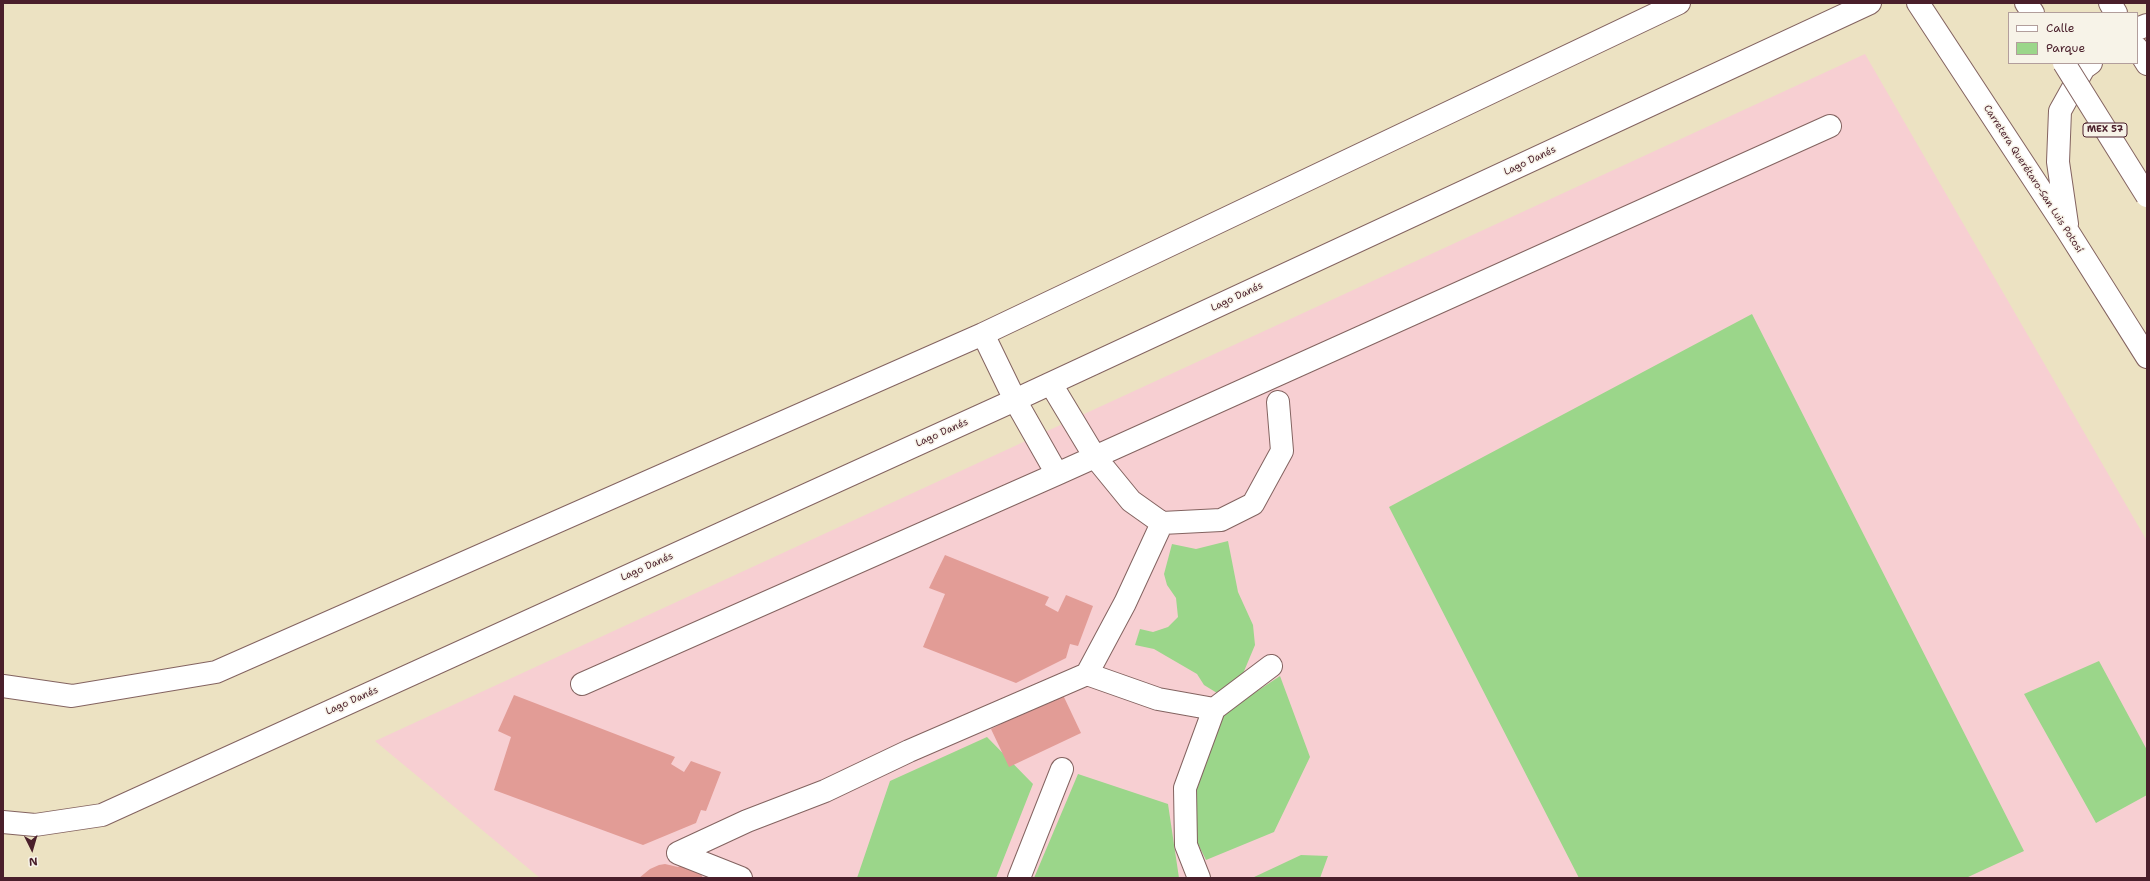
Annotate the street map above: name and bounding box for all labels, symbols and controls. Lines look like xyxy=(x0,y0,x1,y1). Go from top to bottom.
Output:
legend xyxy=(2008,12,2138,64)
text: Calle xyxy=(2046,20,2075,36)
text: Parque xyxy=(2046,40,2085,56)
street label: Carretera Querétaro-San Luis Potosí xyxy=(1981,103,2085,255)
road number: MEX 57 xyxy=(2083,123,2127,137)
street label: Lago Danés xyxy=(1502,144,1558,178)
street label: Lago Danés xyxy=(1209,280,1265,314)
street label: Lago Danés xyxy=(914,416,970,450)
street label: Lago Danés xyxy=(619,550,675,584)
street label: Lago Danés xyxy=(324,684,380,718)
north arrow xyxy=(12,829,52,869)
text: N xyxy=(28,854,38,869)

